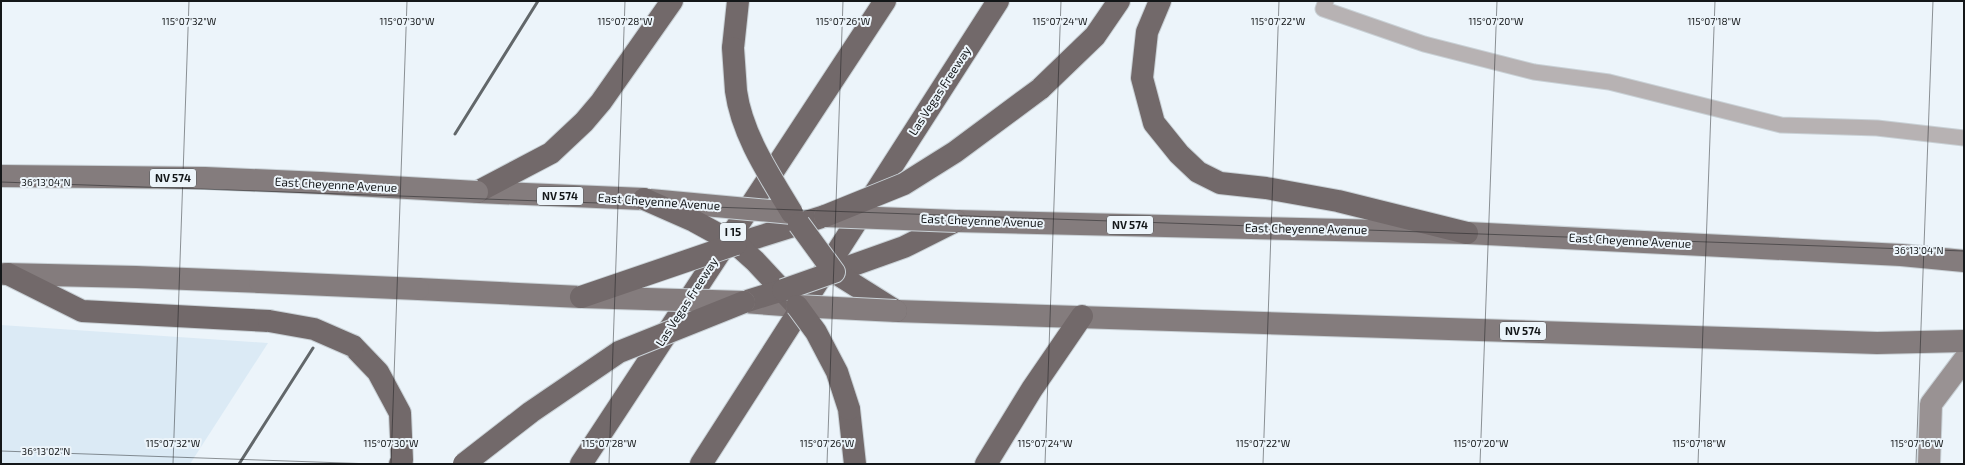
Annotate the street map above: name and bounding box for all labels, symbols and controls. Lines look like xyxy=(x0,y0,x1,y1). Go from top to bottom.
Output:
text: 115°07'32"W xyxy=(162,15,217,27)
text: 115°07'30"W xyxy=(380,15,435,27)
text: 115°07'28"W xyxy=(598,15,653,27)
text: 115°07'26"W xyxy=(816,15,871,27)
text: 115°07'24"W xyxy=(1033,15,1088,27)
text: 115°07'22"W xyxy=(1251,15,1306,27)
text: 115°07'20"W xyxy=(1469,15,1524,27)
text: 115°07'18"W xyxy=(1687,15,1741,27)
street label: Las Vegas Freeway xyxy=(905,43,973,138)
road number: NV 574 xyxy=(150,169,196,187)
street label: East Cheyenne Avenue xyxy=(274,174,398,194)
text: 36°13'04"N xyxy=(21,176,71,188)
road number: NV 574 xyxy=(537,187,583,205)
street label: East Cheyenne Avenue xyxy=(597,190,721,212)
street label: East Cheyenne Avenue xyxy=(921,211,1044,229)
road number: NV 574 xyxy=(1107,216,1153,234)
street label: East Cheyenne Avenue xyxy=(1245,220,1367,236)
road number: I 15 xyxy=(720,223,746,241)
street label: East Cheyenne Avenue xyxy=(1568,230,1692,250)
text: 36°13'04"N xyxy=(1894,244,1944,256)
street label: Las Vegas Freeway xyxy=(652,254,720,349)
road number: NV 574 xyxy=(1500,322,1546,340)
text: 115°07'32"W xyxy=(146,437,201,449)
text: 115°07'30"W xyxy=(364,437,419,449)
text: 115°07'28"W xyxy=(582,437,637,449)
text: 115°07'26"W xyxy=(800,437,855,449)
text: 115°07'24"W xyxy=(1018,437,1073,449)
text: 115°07'22"W xyxy=(1236,437,1291,449)
text: 115°07'20"W xyxy=(1454,437,1509,449)
text: 115°07'18"W xyxy=(1672,437,1726,449)
text: 115°07'16"W xyxy=(1891,437,1944,449)
text: 36°13'02"N xyxy=(22,445,70,457)

